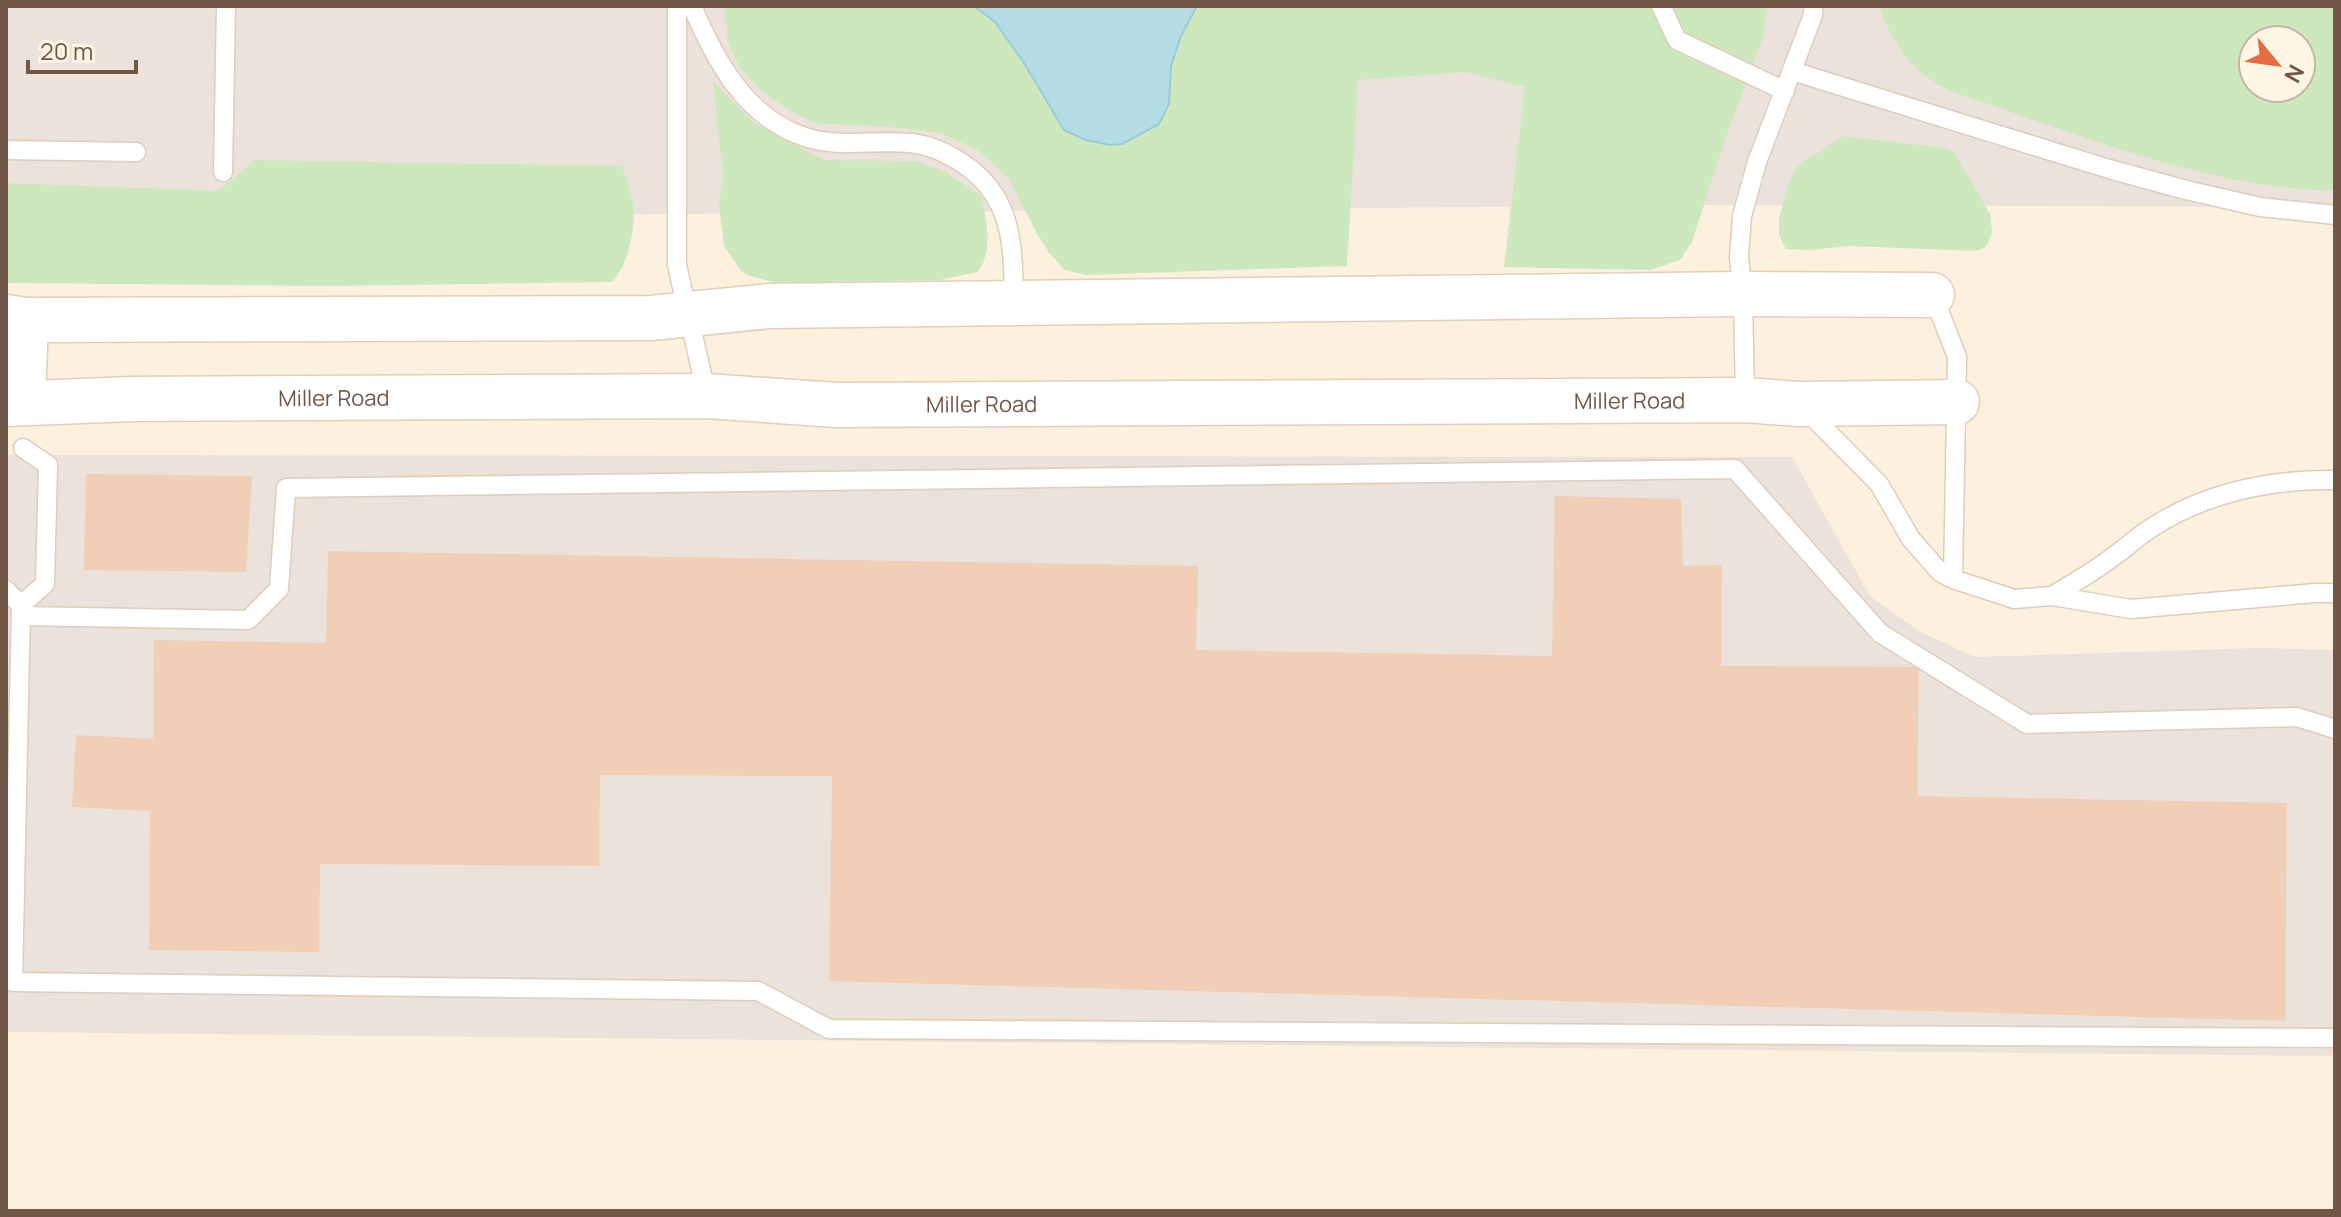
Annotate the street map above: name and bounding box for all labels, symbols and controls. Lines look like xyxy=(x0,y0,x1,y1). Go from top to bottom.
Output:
scale bar xyxy=(28,24,136,74)
north arrow xyxy=(2237,24,2317,104)
text: 20 m xyxy=(40,34,93,67)
text: N xyxy=(2278,60,2311,88)
street label: Miller Road xyxy=(278,383,390,413)
street label: Miller Road xyxy=(1574,385,1685,416)
street label: Miller Road xyxy=(926,389,1037,420)

